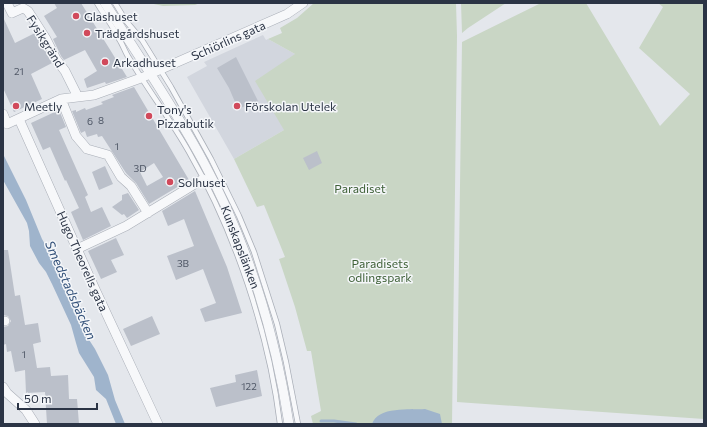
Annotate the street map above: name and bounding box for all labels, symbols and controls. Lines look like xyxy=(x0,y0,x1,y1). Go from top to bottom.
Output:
place label: Glashuset xyxy=(84,9,138,23)
marker: Glashuset xyxy=(71,11,81,21)
street label: Fysikgränd xyxy=(24,12,68,70)
street label: Schiörlins gata xyxy=(189,17,267,63)
place label: Trädgårdshuset xyxy=(95,26,179,40)
marker: Trädgårdshuset xyxy=(82,28,92,38)
place label: Arkadhuset xyxy=(113,55,176,69)
marker: Arkadhuset xyxy=(100,57,110,67)
house number: 21 xyxy=(14,65,24,77)
place label: Meetly xyxy=(24,99,62,113)
place label: Förskolan Utelek xyxy=(245,99,337,113)
marker: Meetly xyxy=(11,101,21,111)
marker: Förskolan Utelek xyxy=(232,101,242,111)
place label: Tony's Pizzabutik xyxy=(157,102,215,130)
marker: Tony's Pizzabutik xyxy=(144,111,154,121)
house number: 8 xyxy=(98,114,104,126)
house number: 6 xyxy=(87,115,93,127)
house number: 1 xyxy=(115,140,119,152)
house number: 3D xyxy=(133,162,147,174)
place label: Solhuset xyxy=(178,175,226,189)
marker: Solhuset xyxy=(165,177,175,187)
park label: Paradiset xyxy=(334,181,386,195)
street label: Kunskapslänken xyxy=(219,204,263,290)
street label: Hugo Theorells gata xyxy=(55,209,111,313)
water label: Smedstadsbäcken xyxy=(42,238,100,342)
park label: Paradisets odlingspark xyxy=(348,256,412,284)
house number: 3B xyxy=(177,257,190,269)
house number: 1 xyxy=(22,348,26,360)
house number: 122 xyxy=(241,380,257,392)
scale bar xyxy=(18,385,97,411)
text: 50 m xyxy=(24,391,52,405)

